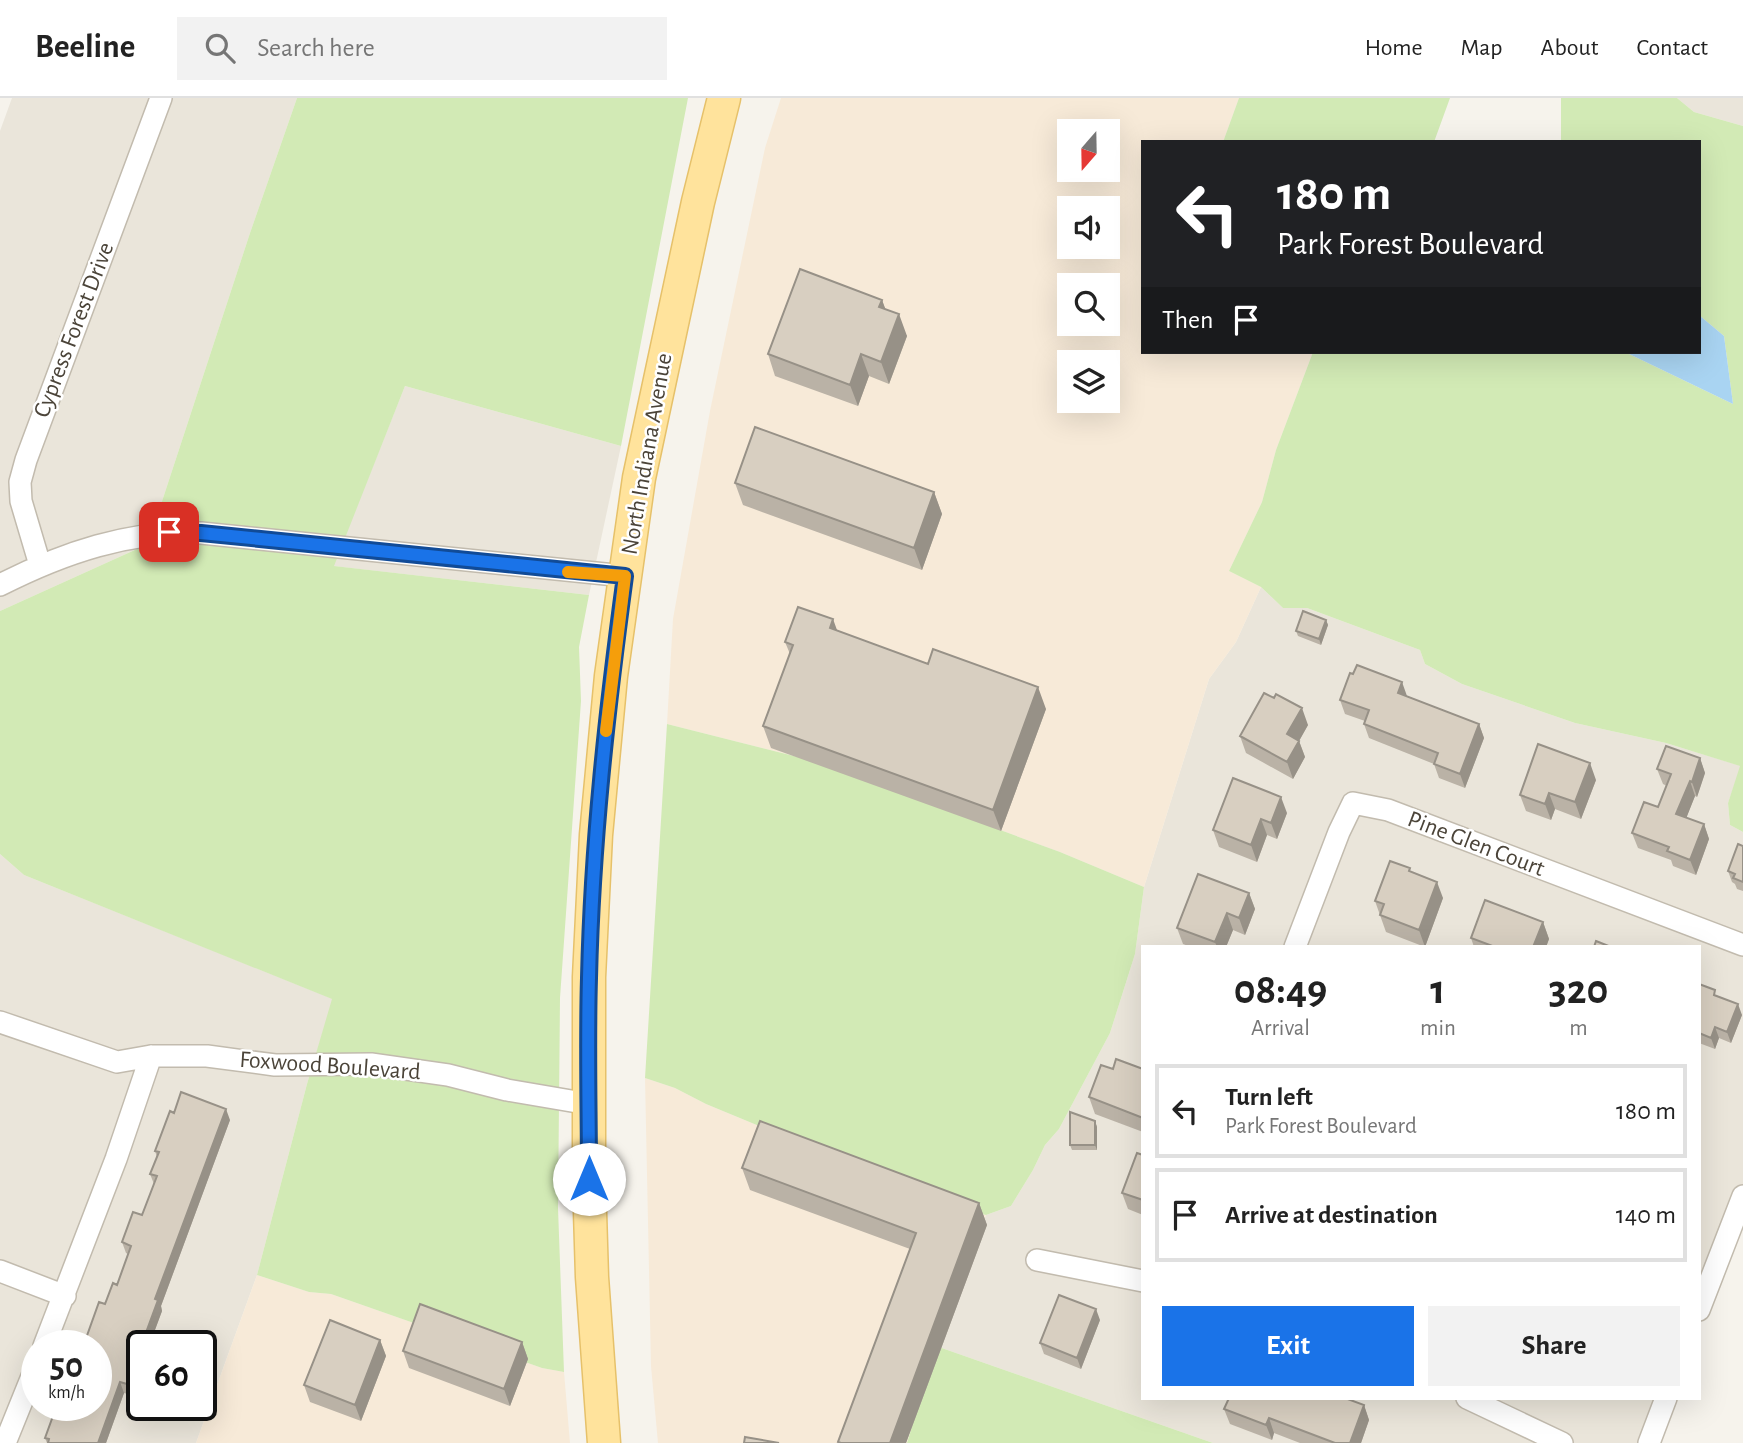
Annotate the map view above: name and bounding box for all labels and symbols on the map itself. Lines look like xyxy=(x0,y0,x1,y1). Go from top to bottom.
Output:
north arrow xyxy=(1057,119,1120,182)
street label: Cypress Forest Drive xyxy=(30,239,118,421)
street label: North Indiana Avenue xyxy=(617,351,677,557)
pin xyxy=(139,502,199,562)
street label: Pine Glen Court xyxy=(1404,807,1548,881)
street label: Foxwood Boulevard xyxy=(239,1048,421,1084)
position arrow xyxy=(552,1142,626,1216)
speed limit sign: 60 xyxy=(126,1330,217,1421)

